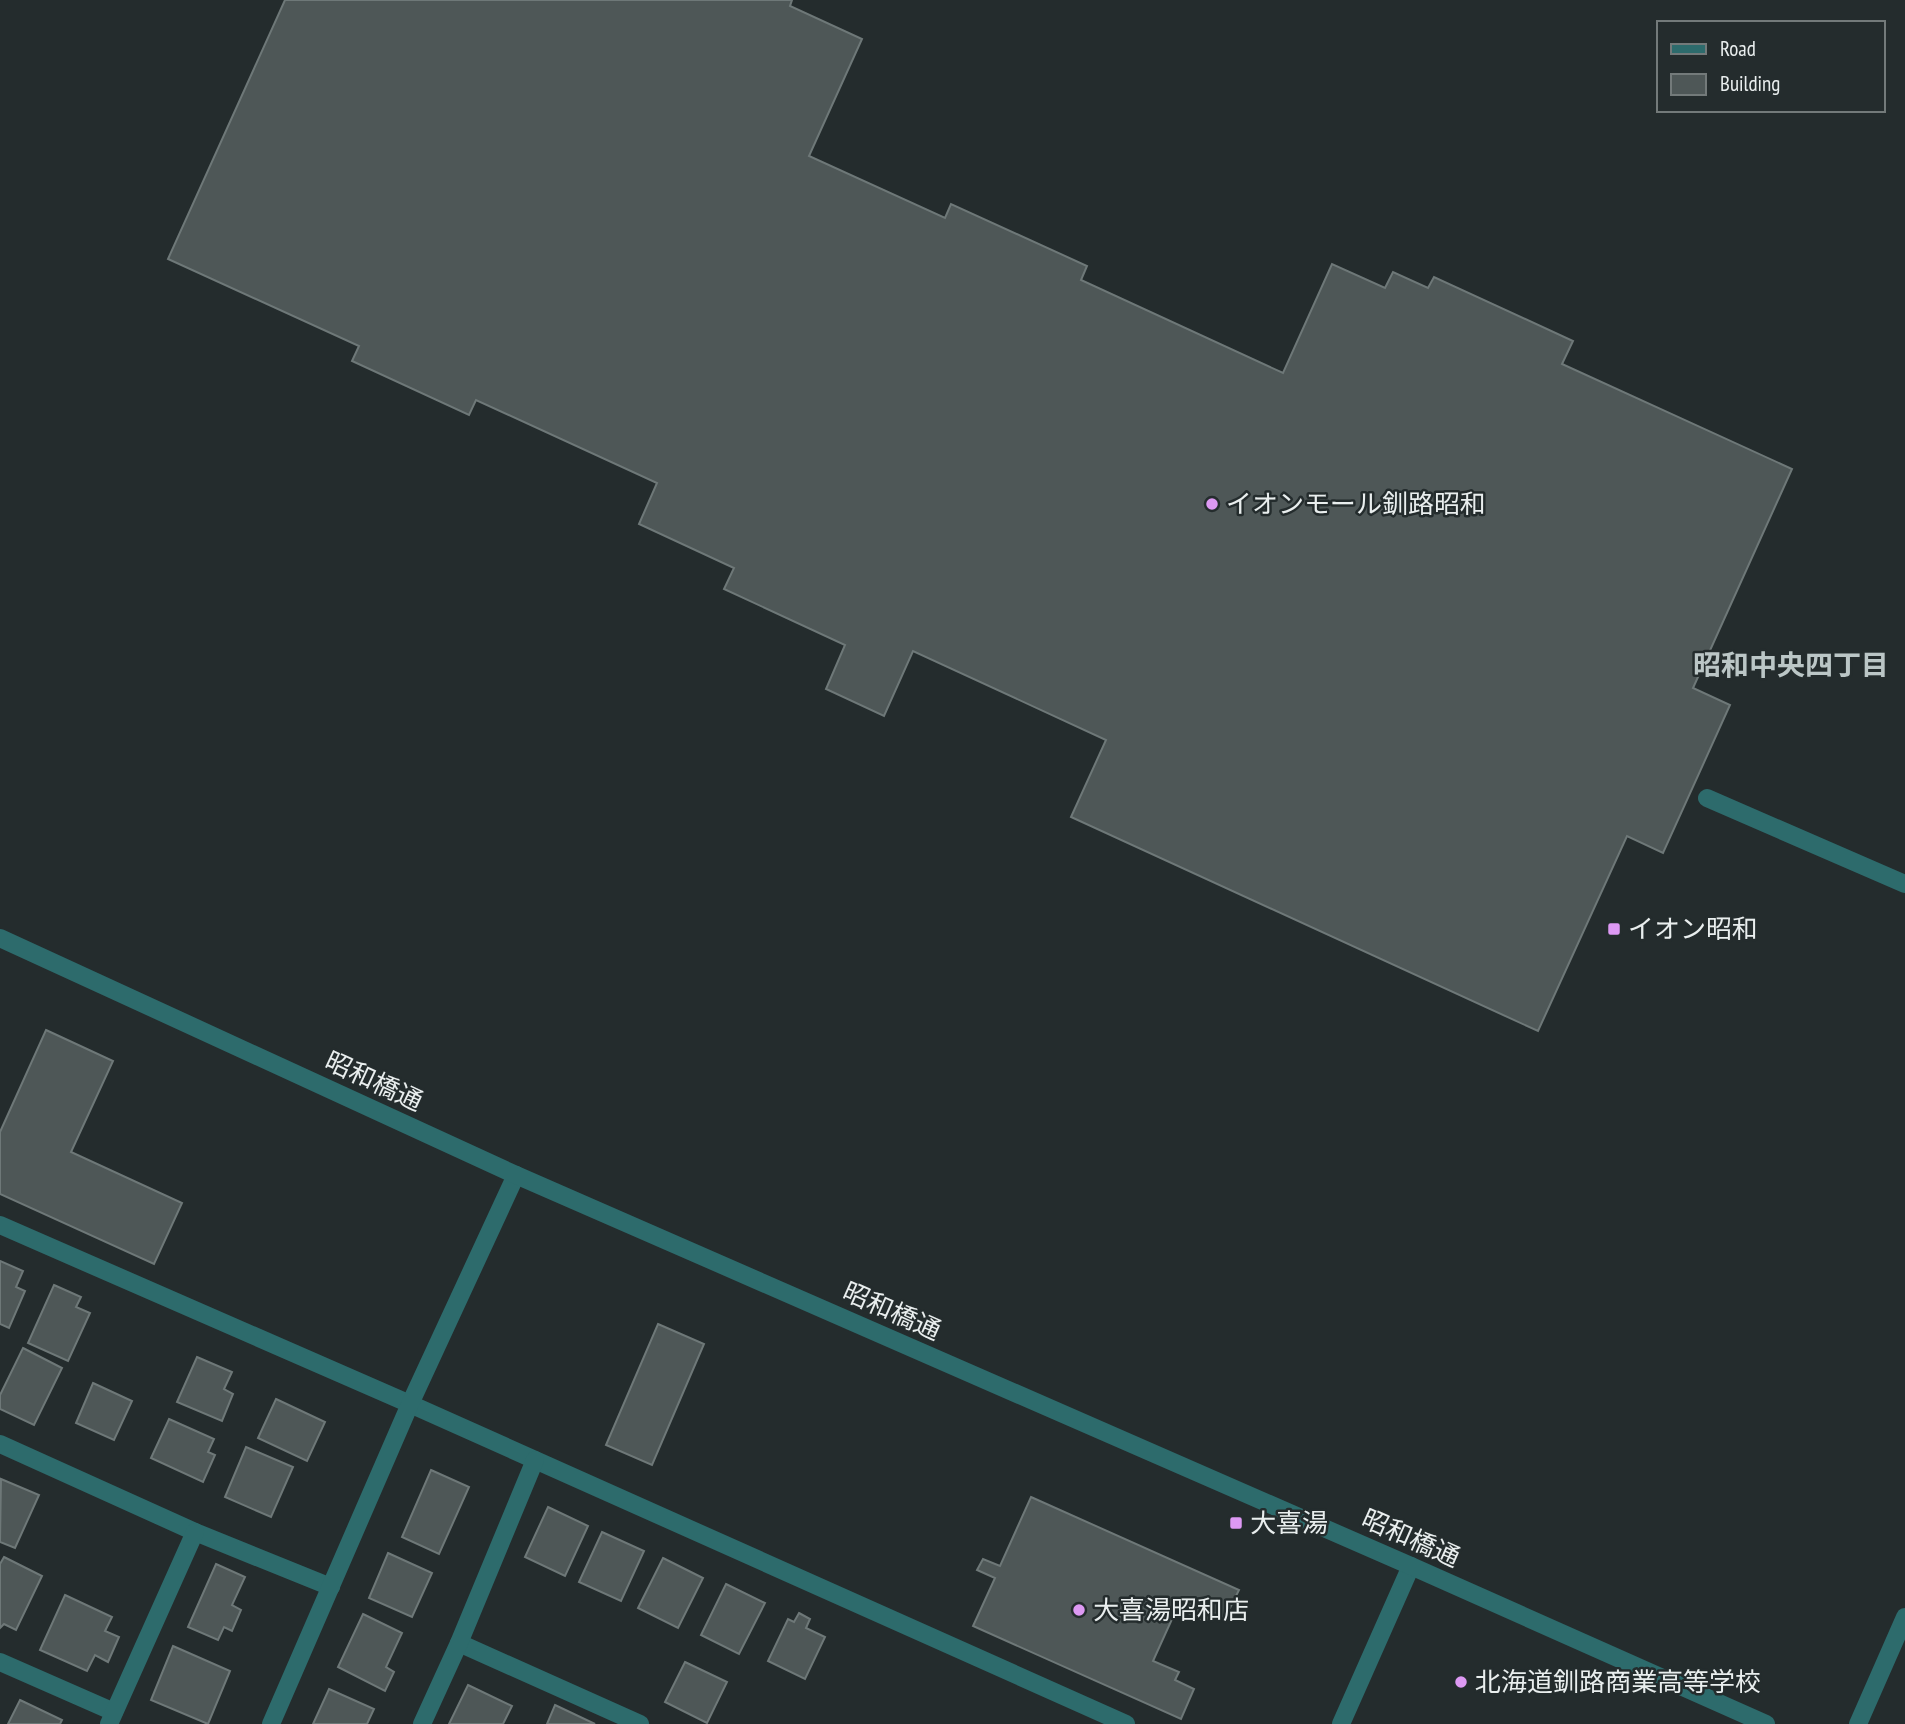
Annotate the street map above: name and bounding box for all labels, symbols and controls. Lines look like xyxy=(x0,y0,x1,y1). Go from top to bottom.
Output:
legend xyxy=(1657,21,1884,112)
text: Road xyxy=(1720,35,1756,62)
text: Building xyxy=(1720,70,1780,97)
place label: イオンモール釧路昭和 xyxy=(1226,487,1486,520)
marker: イオンモール釧路昭和 xyxy=(1204,496,1220,512)
district label: 昭和中央四丁目 xyxy=(1693,646,1889,683)
place label: イオン昭和 xyxy=(1628,912,1758,945)
marker: イオン昭和 xyxy=(1606,921,1622,937)
street label: 昭和橋通 xyxy=(320,1044,428,1117)
street label: 昭和橋通 xyxy=(838,1274,946,1347)
street label: 昭和橋通 xyxy=(1357,1501,1465,1574)
place label: 大喜湯 xyxy=(1250,1506,1328,1539)
marker: 大喜湯 xyxy=(1228,1515,1244,1531)
place label: 大喜湯昭和店 xyxy=(1093,1593,1249,1626)
marker: 大喜湯昭和店 xyxy=(1071,1602,1087,1618)
place label: 北海道釧路商業高等学校 xyxy=(1475,1665,1761,1698)
marker: 北海道釧路商業高等学校 xyxy=(1453,1674,1469,1690)

